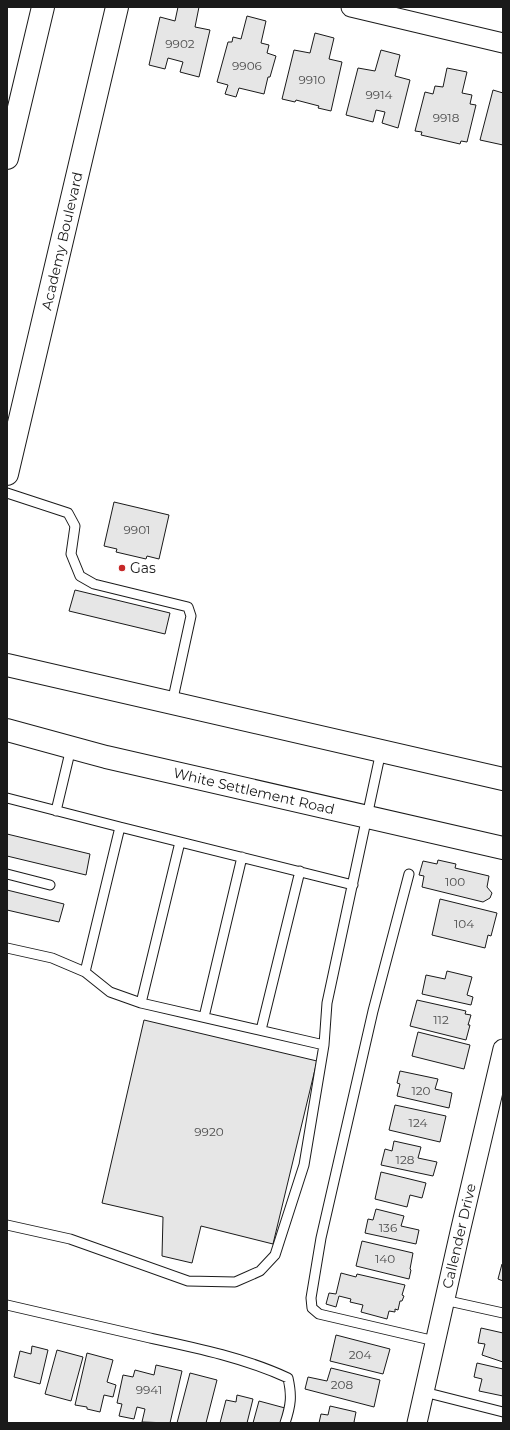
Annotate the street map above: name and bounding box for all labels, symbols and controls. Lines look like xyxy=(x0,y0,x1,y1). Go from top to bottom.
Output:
house number: 9902 xyxy=(165,36,195,51)
house number: 9906 xyxy=(232,58,262,73)
house number: 9910 xyxy=(299,72,325,87)
house number: 9914 xyxy=(366,87,393,102)
house number: 9918 xyxy=(433,110,460,125)
street label: Academy Boulevard xyxy=(37,170,87,312)
house number: 9901 xyxy=(124,522,150,537)
place label: Gas xyxy=(130,559,156,577)
marker: Gas xyxy=(117,563,127,573)
street label: White Settlement Road xyxy=(172,764,336,818)
house number: 100 xyxy=(445,874,465,889)
house number: 104 xyxy=(454,916,474,931)
house number: 112 xyxy=(433,1012,449,1027)
house number: 120 xyxy=(411,1083,431,1098)
house number: 124 xyxy=(409,1115,427,1130)
house number: 9920 xyxy=(194,1124,224,1139)
house number: 128 xyxy=(396,1152,415,1167)
street label: Callender Drive xyxy=(438,1182,480,1290)
house number: 136 xyxy=(379,1220,397,1235)
house number: 140 xyxy=(375,1251,395,1266)
house number: 204 xyxy=(349,1347,371,1362)
house number: 208 xyxy=(331,1377,354,1392)
house number: 9941 xyxy=(136,1382,162,1397)

